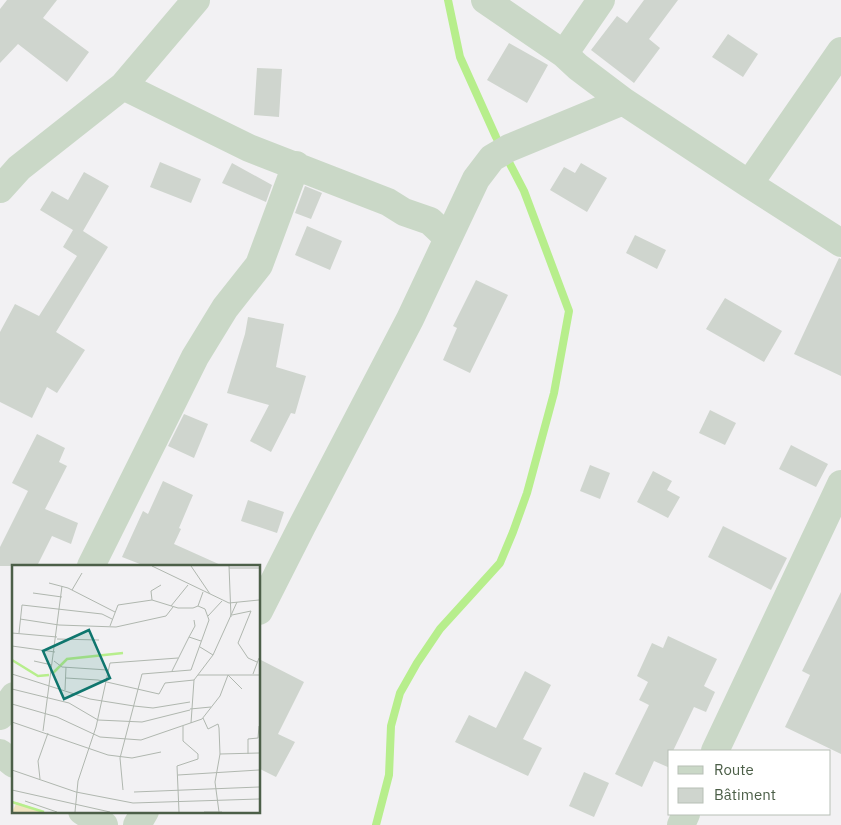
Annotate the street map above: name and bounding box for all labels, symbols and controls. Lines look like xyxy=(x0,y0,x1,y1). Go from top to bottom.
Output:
inset map xyxy=(12,565,260,812)
legend xyxy=(668,750,831,815)
text: Route xyxy=(714,760,754,779)
text: Bâtiment xyxy=(714,785,776,804)

